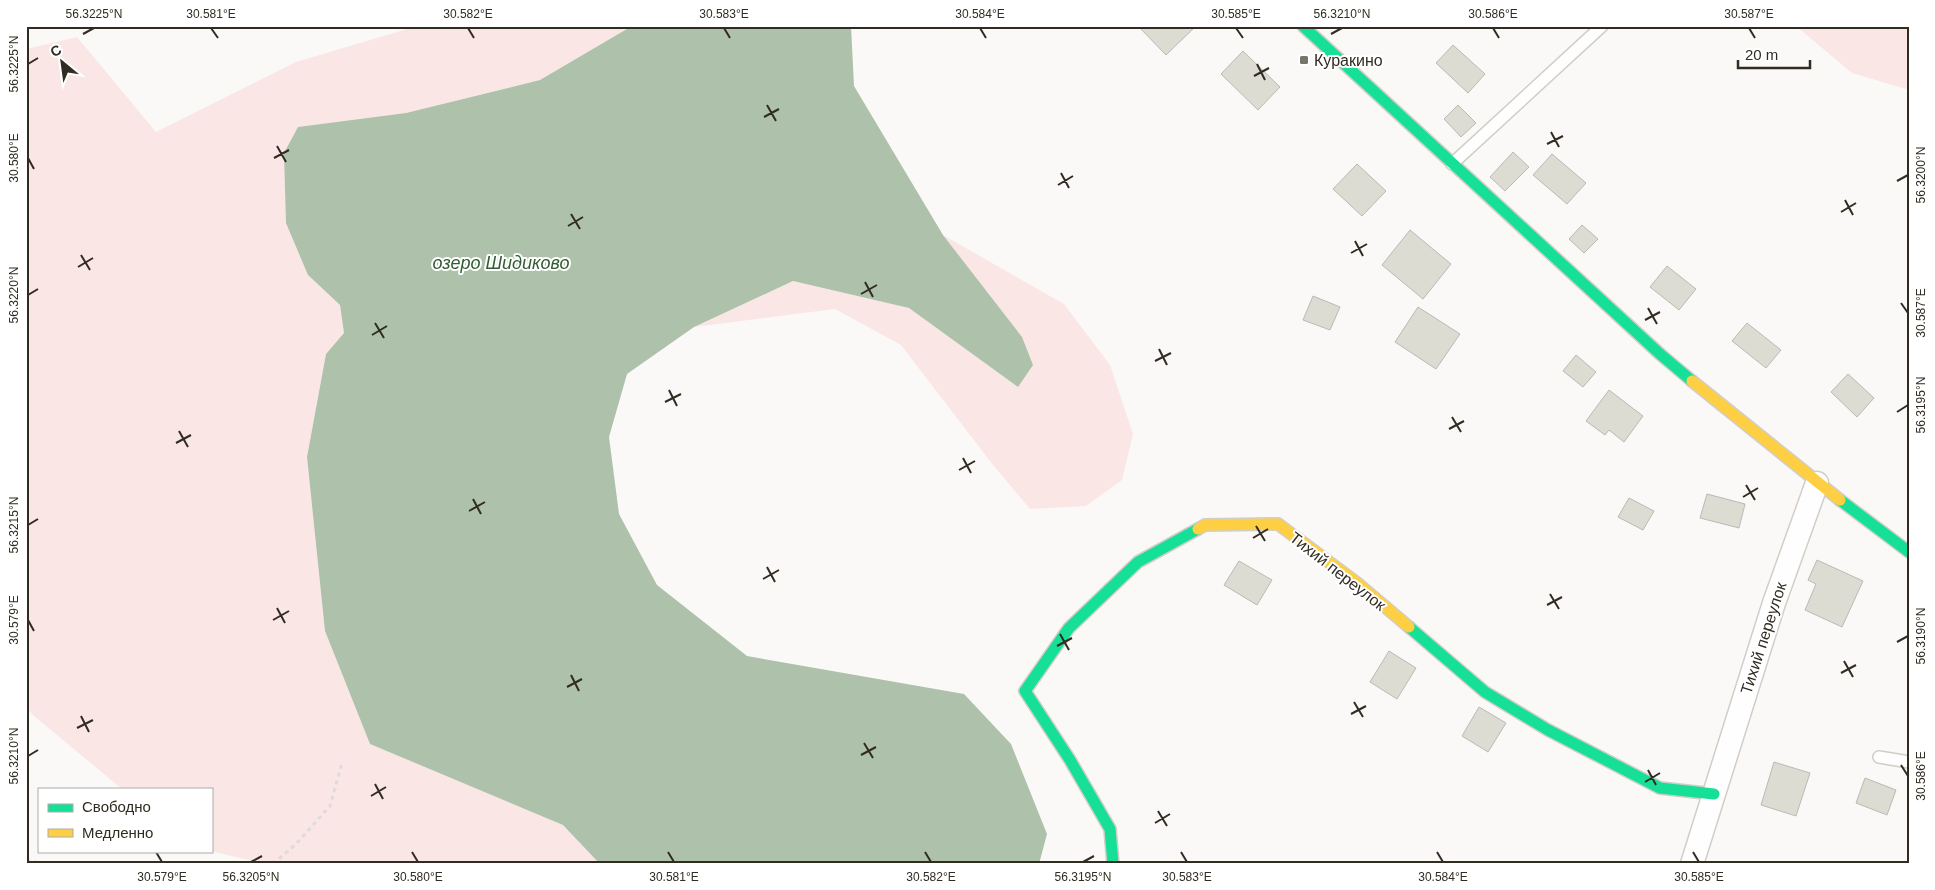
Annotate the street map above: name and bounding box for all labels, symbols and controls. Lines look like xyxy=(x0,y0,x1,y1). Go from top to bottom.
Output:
text: 56.3225°N xyxy=(66,7,122,21)
text: 30.581°E xyxy=(186,7,236,21)
text: 30.582°E xyxy=(443,7,493,21)
text: 30.583°E xyxy=(699,7,749,21)
text: 30.584°E xyxy=(955,7,1005,21)
text: 30.585°E xyxy=(1211,7,1261,21)
text: 56.3210°N xyxy=(1314,7,1370,21)
text: 30.586°E xyxy=(1468,7,1518,21)
text: 30.587°E xyxy=(1724,7,1774,21)
text: 56.3225°N xyxy=(7,36,21,92)
north arrow xyxy=(38,38,88,88)
scale bar xyxy=(1738,38,1810,70)
text: С xyxy=(47,41,64,60)
text: 20 m xyxy=(1745,46,1778,63)
place label: Куракино xyxy=(1314,52,1383,69)
marker: Куракино xyxy=(1298,54,1310,66)
text: 30.580°E xyxy=(7,133,21,183)
text: 56.3200°N xyxy=(1914,147,1928,203)
water label: озеро Шидиково xyxy=(432,253,570,273)
text: 56.3220°N xyxy=(7,267,21,323)
text: 30.587°E xyxy=(1914,288,1928,338)
text: 56.3195°N xyxy=(1914,377,1928,433)
text: 56.3215°N xyxy=(7,497,21,553)
street label: Тихий переулок xyxy=(1287,529,1390,615)
street label: Тихий переулок xyxy=(1737,579,1790,696)
text: 30.579°E xyxy=(7,595,21,645)
text: 56.3190°N xyxy=(1914,608,1928,664)
text: 56.3210°N xyxy=(7,728,21,784)
text: 30.586°E xyxy=(1914,751,1928,801)
legend xyxy=(38,788,212,852)
text: Свободно xyxy=(82,798,151,815)
text: Медленно xyxy=(82,824,153,841)
text: 30.579°E xyxy=(137,870,187,884)
text: 56.3205°N xyxy=(223,870,279,884)
text: 30.580°E xyxy=(393,870,443,884)
text: 30.581°E xyxy=(649,870,699,884)
text: 30.582°E xyxy=(906,870,956,884)
text: 56.3195°N xyxy=(1055,870,1111,884)
text: 30.583°E xyxy=(1162,870,1212,884)
text: 30.584°E xyxy=(1418,870,1468,884)
text: 30.585°E xyxy=(1674,870,1724,884)

